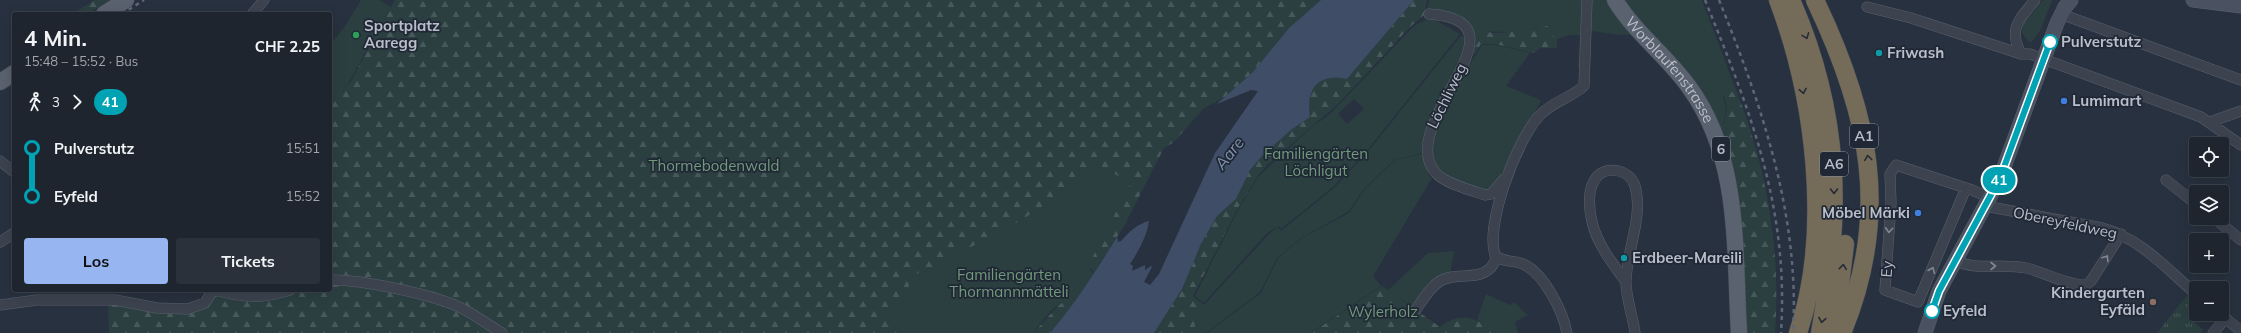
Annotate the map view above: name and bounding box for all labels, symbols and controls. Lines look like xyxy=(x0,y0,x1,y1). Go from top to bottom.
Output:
street label: Worblaufenstrasse xyxy=(1621,12,1719,126)
place label: Sportplatz Aaregg xyxy=(364,16,440,52)
text: 4 Min. xyxy=(24,24,87,52)
marker: Sportplatz Aaregg xyxy=(351,30,361,40)
place label: Pulverstutz xyxy=(2061,32,2142,51)
one-way arrow xyxy=(1801,33,1809,40)
marker: Pulverstutz xyxy=(2042,34,2058,50)
text: CHF 2.25 xyxy=(255,37,320,56)
place label: Friwash xyxy=(1887,43,1944,62)
marker: Friwash xyxy=(1874,48,1884,58)
text: 15:48 – 15:52 · Bus xyxy=(24,53,138,69)
street label: Löchliweg xyxy=(1423,60,1470,131)
one-way arrow xyxy=(1799,88,1807,95)
icon: walk xyxy=(24,91,46,113)
icon: forward xyxy=(66,91,88,113)
place label: Lumimart xyxy=(2072,91,2142,110)
text: 41 xyxy=(102,93,119,111)
text: 3 xyxy=(52,94,60,110)
marker: Lumimart xyxy=(2059,96,2069,106)
road number: A1 xyxy=(1850,124,1878,148)
water label: Aare xyxy=(1209,133,1248,174)
road number: 6 xyxy=(1712,137,1730,161)
map controls xyxy=(2189,137,2229,321)
button: locate xyxy=(2189,137,2229,177)
text: Pulverstutz xyxy=(54,139,134,158)
text: 15:51 xyxy=(286,140,320,156)
park label: Familiengärten Löchligut xyxy=(1264,144,1368,180)
road number: A6 xyxy=(1820,152,1848,176)
one-way arrow xyxy=(1863,155,1872,161)
park label: Thormebodenwald xyxy=(648,156,780,175)
line badge: 41 xyxy=(1981,167,2017,193)
text: 41 xyxy=(1991,171,2007,189)
button: layers xyxy=(2189,185,2229,225)
text: Eyfeld xyxy=(54,187,98,206)
text: 15:52 xyxy=(286,188,320,204)
one-way arrow xyxy=(1830,188,1839,194)
street label: Obereyfeldweg xyxy=(2011,202,2119,243)
place label: Möbel Märki xyxy=(1822,203,1910,222)
marker: Möbel Märki xyxy=(1913,208,1923,218)
one-way arrow xyxy=(1885,227,1894,233)
button: + xyxy=(2189,233,2229,273)
button: Los xyxy=(24,238,168,284)
button: Tickets xyxy=(176,238,320,284)
place label: Erdbeer-Mareili xyxy=(1632,248,1742,267)
marker: Erdbeer-Mareili xyxy=(1619,253,1629,263)
one-way arrow xyxy=(2102,255,2109,262)
street label: Ey xyxy=(1876,260,1897,278)
one-way arrow xyxy=(1990,262,1996,270)
one-way arrow xyxy=(1838,264,1847,270)
park label: Familiengärten Thormannmätteli xyxy=(949,265,1069,301)
one-way arrow xyxy=(1928,266,1936,273)
button: − xyxy=(2189,281,2229,321)
place label: Kindergarten Eyfäld xyxy=(2051,283,2145,319)
marker: Kindergarten Eyfäld xyxy=(2148,297,2158,307)
place label: Eyfeld xyxy=(1943,301,1987,320)
park label: Wylerholz xyxy=(1348,302,1418,321)
marker: Eyfeld xyxy=(1924,303,1940,319)
one-way arrow xyxy=(1818,317,1827,323)

